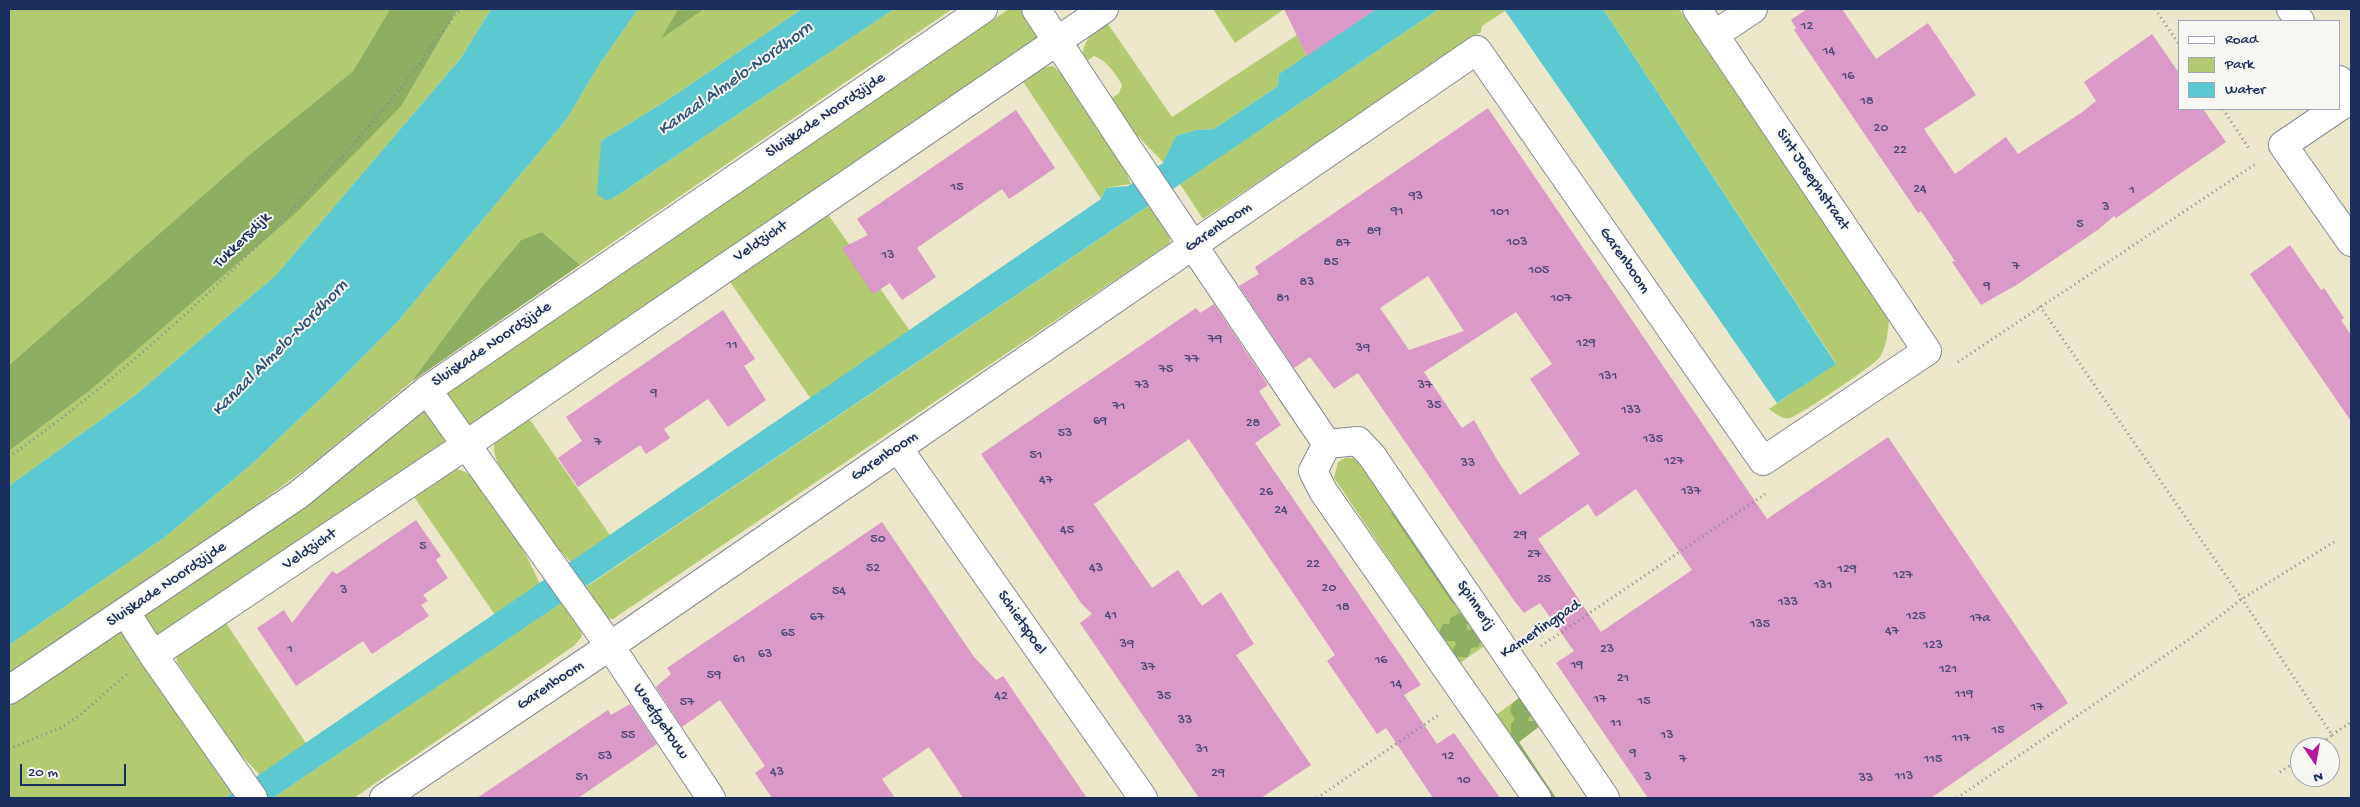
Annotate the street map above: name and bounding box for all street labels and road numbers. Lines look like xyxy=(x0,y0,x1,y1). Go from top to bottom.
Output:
street label: Sluiskade Noordzijde xyxy=(763,69,889,163)
street label: Sint Josephstraat xyxy=(1771,125,1853,235)
street label: Garenboom xyxy=(1182,199,1256,257)
street label: Tukkersdijk xyxy=(210,209,276,273)
street label: Veldzicht xyxy=(730,217,792,267)
street label: Garenboom xyxy=(1594,224,1654,298)
street label: Sluiskade Noordzijde xyxy=(429,298,555,392)
street label: Garenboom xyxy=(848,428,922,486)
street label: Veldzicht xyxy=(279,525,341,575)
street label: Sluiskade Noordzijde xyxy=(104,538,230,632)
street label: Spinnerij xyxy=(1451,577,1499,635)
street label: Schietspoel xyxy=(992,587,1050,659)
street label: Kamerlingpad xyxy=(1497,596,1585,664)
street label: Garenboom xyxy=(514,657,588,715)
street label: Weefgetouw xyxy=(628,681,692,763)

